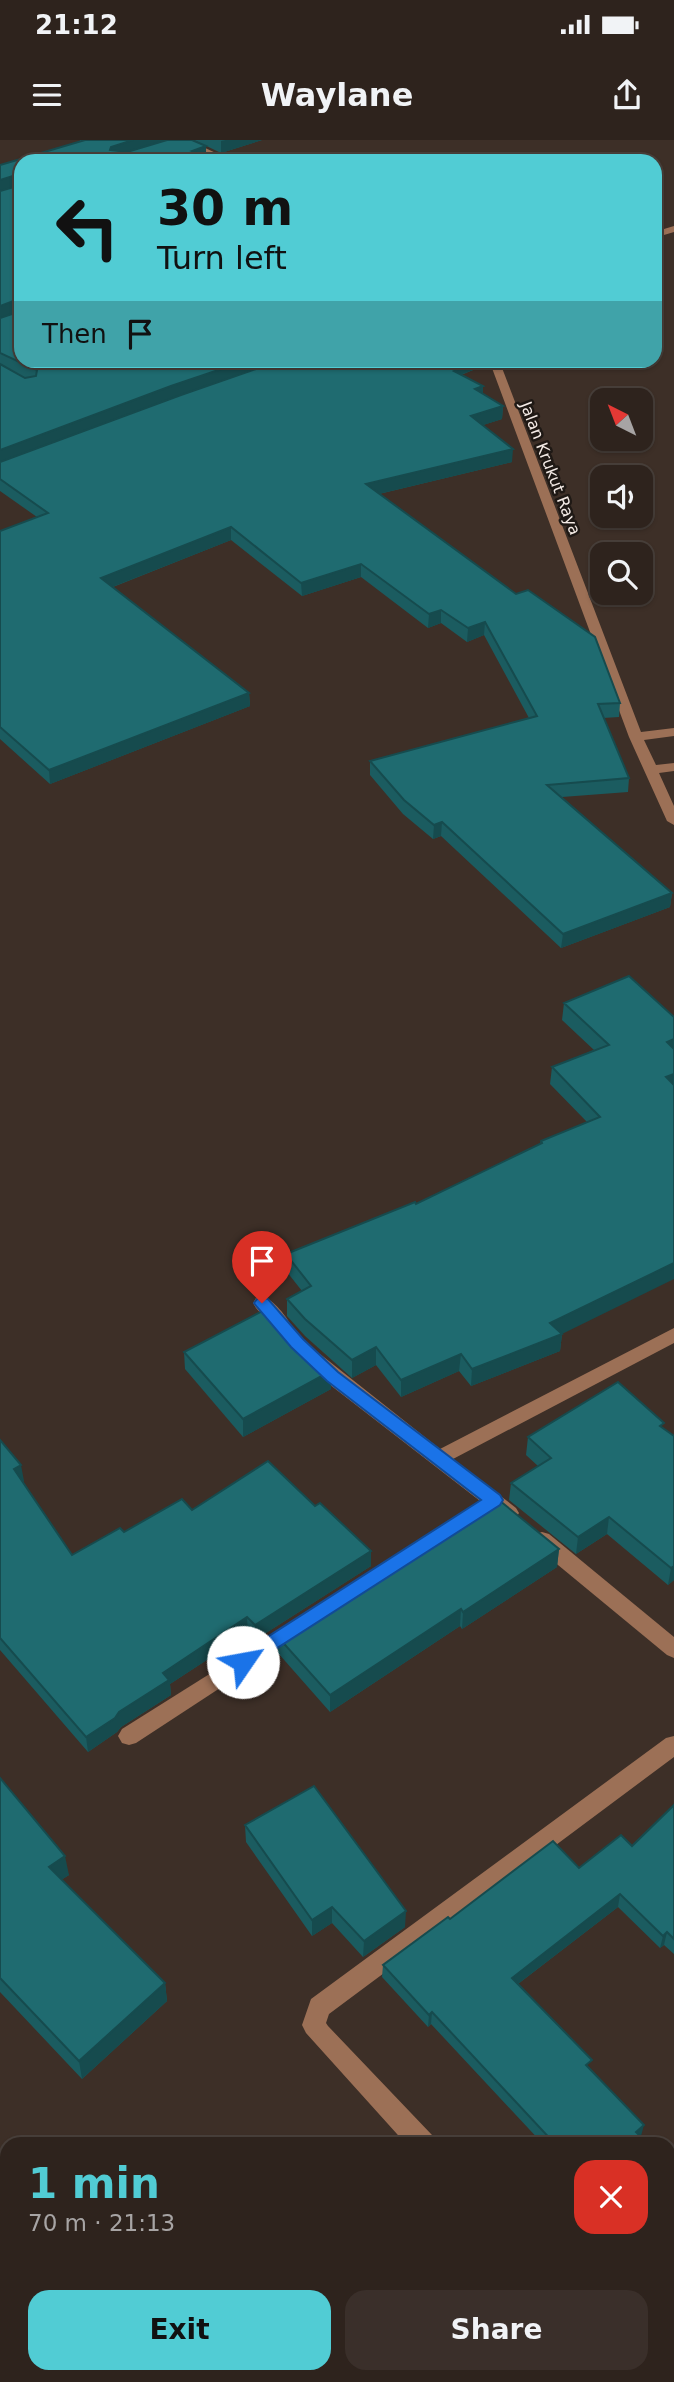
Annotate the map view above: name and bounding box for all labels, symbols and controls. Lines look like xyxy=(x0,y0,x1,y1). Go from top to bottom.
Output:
text: 21:12 xyxy=(35,10,118,40)
icon: menu xyxy=(28,76,66,114)
text: Waylane xyxy=(261,76,413,114)
icon: share xyxy=(608,76,646,114)
text: 30 m xyxy=(157,180,293,237)
icon: left xyxy=(42,182,133,273)
text: Turn left xyxy=(157,239,287,277)
icon: arrive xyxy=(121,315,159,353)
text: Then xyxy=(42,319,107,349)
north arrow xyxy=(590,388,653,452)
map controls xyxy=(590,388,653,605)
street label: Jalan Krukut Raya xyxy=(516,398,585,538)
button: sound xyxy=(590,465,653,528)
button: search xyxy=(590,542,653,605)
pin xyxy=(232,1231,292,1303)
icon: arrive xyxy=(243,1242,281,1280)
position arrow xyxy=(206,1625,280,1699)
text: 1 min xyxy=(28,2159,160,2208)
button: close xyxy=(574,2160,648,2234)
text: 70 m · 21:13 xyxy=(28,2210,175,2236)
button: Exit xyxy=(28,2290,331,2370)
button: Share xyxy=(345,2290,648,2370)

